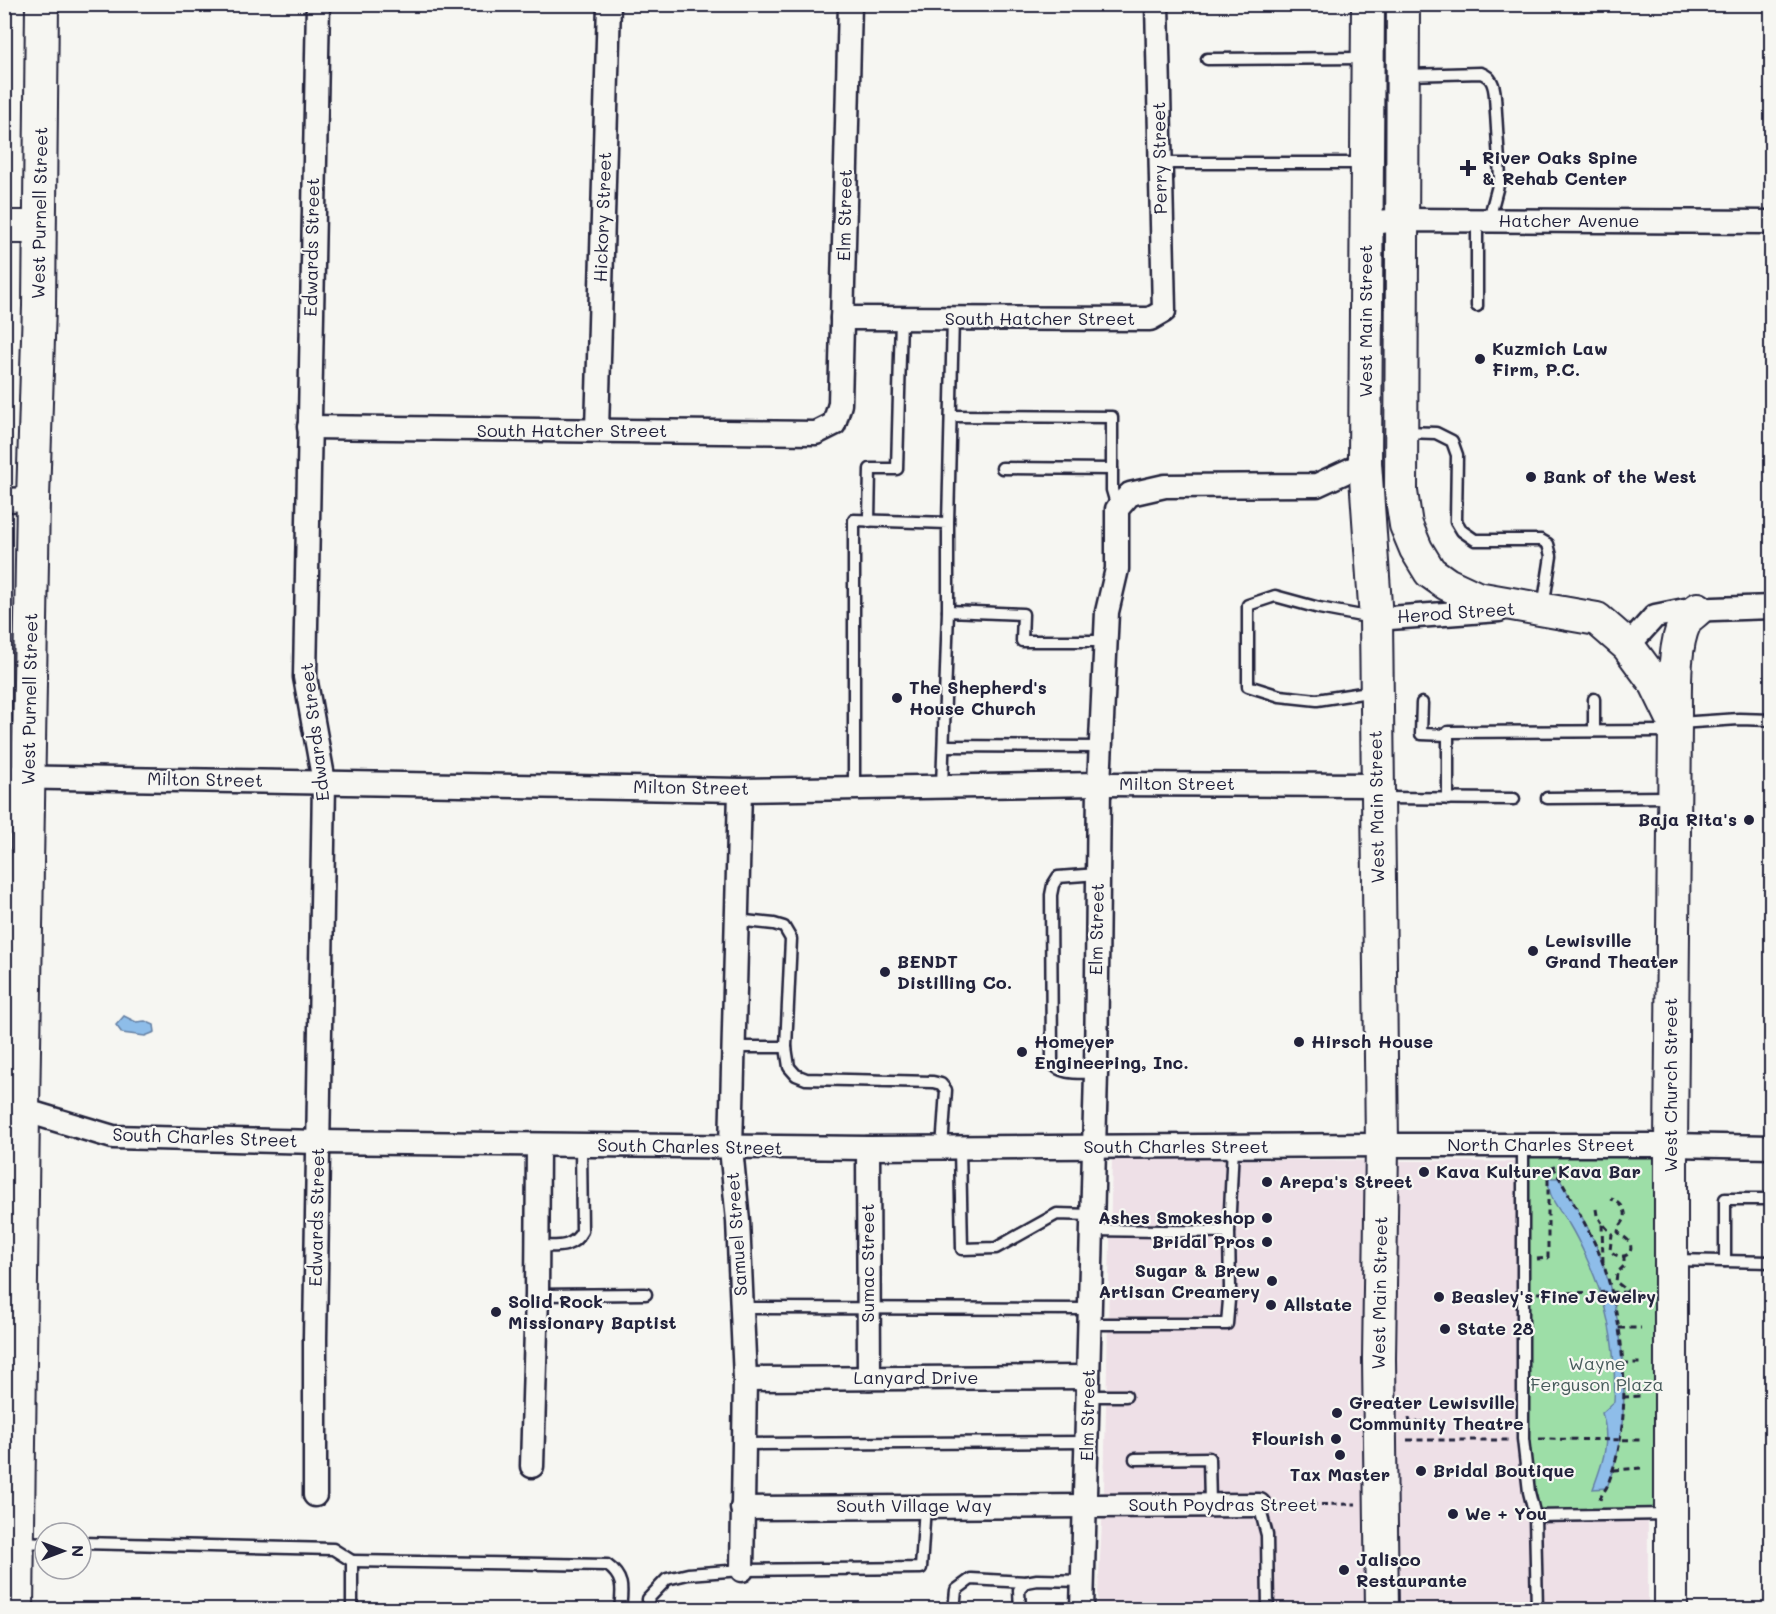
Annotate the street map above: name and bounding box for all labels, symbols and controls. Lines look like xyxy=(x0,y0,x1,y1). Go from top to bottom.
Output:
street label: Perry Street xyxy=(1146,101,1172,215)
street label: West Purnell Street xyxy=(25,127,53,299)
place label: River Oaks Spine & Rehab Center xyxy=(1482,145,1638,190)
street label: Hickory Street xyxy=(588,151,616,283)
marker: River Oaks Spine & Rehab Center xyxy=(1459,159,1477,177)
street label: Elm Street xyxy=(831,169,857,261)
street label: Edwards Street xyxy=(298,177,324,317)
street label: Hatcher Avenue xyxy=(1499,208,1639,232)
street label: West Main Street xyxy=(1353,244,1377,398)
street label: South Hatcher Street xyxy=(945,306,1135,330)
place label: Kuzmich Law Firm, P.C. xyxy=(1492,336,1608,381)
marker: Kuzmich Law Firm, P.C. xyxy=(1473,352,1487,366)
street label: South Hatcher Street xyxy=(477,418,667,442)
place label: Bank of the West xyxy=(1543,464,1697,488)
marker: Bank of the West xyxy=(1524,470,1538,484)
street label: Herod Street xyxy=(1396,596,1516,628)
street label: West Purnell Street xyxy=(15,613,43,785)
street label: Edwards Street xyxy=(294,662,334,803)
place label: The Shepherd's House Church xyxy=(909,675,1047,720)
marker: The Shepherd's House Church xyxy=(890,691,904,705)
street label: West Main Street xyxy=(1363,730,1389,884)
street label: Milton Street xyxy=(147,766,263,792)
street label: Milton Street xyxy=(1119,771,1235,795)
street label: Milton Street xyxy=(633,774,749,800)
place label: Baja Rita's xyxy=(1638,807,1737,831)
marker: Baja Rita's xyxy=(1742,813,1756,827)
street label: Elm Street xyxy=(1083,883,1109,975)
place label: Lewisville Grand Theater xyxy=(1545,928,1678,973)
marker: Lewisville Grand Theater xyxy=(1526,944,1540,958)
place label: BENDT Distilling Co. xyxy=(897,949,1012,994)
marker: BENDT Distilling Co. xyxy=(878,965,892,979)
street label: West Church Street xyxy=(1658,997,1682,1173)
place label: Homeyer Engineering, Inc. xyxy=(1034,1029,1189,1074)
place label: Hirsch House xyxy=(1311,1029,1434,1053)
marker: Hirsch House xyxy=(1292,1035,1306,1049)
marker: Homeyer Engineering, Inc. xyxy=(1015,1045,1029,1059)
street label: South Charles Street xyxy=(112,1122,298,1152)
street label: South Charles Street xyxy=(597,1132,783,1160)
street label: North Charles Street xyxy=(1447,1132,1635,1156)
street label: South Charles Street xyxy=(1083,1134,1269,1158)
street label: Edwards Street xyxy=(303,1147,329,1287)
place label: Kava Kulture Kava Bar xyxy=(1436,1159,1641,1183)
marker: Kava Kulture Kava Bar xyxy=(1417,1165,1431,1179)
place label: Arepa's Street xyxy=(1279,1169,1413,1193)
street label: Samuel Street xyxy=(720,1171,752,1297)
marker: Arepa's Street xyxy=(1260,1175,1274,1189)
street label: Sumac Street xyxy=(855,1203,879,1323)
place label: Ashes Smokeshop xyxy=(1098,1205,1255,1229)
marker: Ashes Smokeshop xyxy=(1260,1211,1274,1225)
street label: West Main Street xyxy=(1366,1216,1392,1370)
place label: Bridal Pros xyxy=(1152,1229,1255,1253)
marker: Bridal Pros xyxy=(1260,1235,1274,1249)
place label: Sugar & Brew Artisan Creamery xyxy=(1098,1258,1260,1303)
marker: Sugar & Brew Artisan Creamery xyxy=(1265,1274,1279,1288)
place label: Beasley's Fine Jewelry xyxy=(1451,1284,1656,1308)
place label: Solid Rock Missionary Baptist xyxy=(508,1289,676,1334)
marker: Beasley's Fine Jewelry xyxy=(1432,1290,1446,1304)
place label: Allstate xyxy=(1283,1292,1352,1316)
marker: Allstate xyxy=(1264,1298,1278,1312)
marker: Solid Rock Missionary Baptist xyxy=(489,1305,503,1319)
place label: State 28 xyxy=(1457,1316,1534,1340)
marker: State 28 xyxy=(1438,1322,1452,1336)
park label: Wayne Ferguson Plaza xyxy=(1530,1351,1664,1396)
street label: Lanyard Drive xyxy=(853,1365,979,1389)
street label: Elm Street xyxy=(1074,1369,1100,1461)
place label: Greater Lewisville Community Theatre xyxy=(1349,1390,1524,1435)
marker: Greater Lewisville Community Theatre xyxy=(1330,1406,1344,1420)
place label: Flourish xyxy=(1251,1426,1324,1450)
marker: Flourish xyxy=(1329,1432,1343,1446)
marker: Tax Master xyxy=(1333,1448,1347,1462)
place label: Bridal Boutique xyxy=(1433,1458,1575,1482)
place label: Tax Master xyxy=(1290,1462,1390,1486)
marker: Bridal Boutique xyxy=(1414,1464,1428,1478)
street label: South Poydras Street xyxy=(1128,1492,1318,1516)
street label: South Village Way xyxy=(836,1493,992,1517)
place label: We + You xyxy=(1465,1501,1547,1525)
marker: We + You xyxy=(1446,1507,1460,1521)
north arrow xyxy=(33,1521,93,1581)
text: N xyxy=(68,1545,89,1557)
place label: Jalisco Restaurante xyxy=(1356,1547,1467,1592)
marker: Jalisco Restaurante xyxy=(1337,1563,1351,1577)

